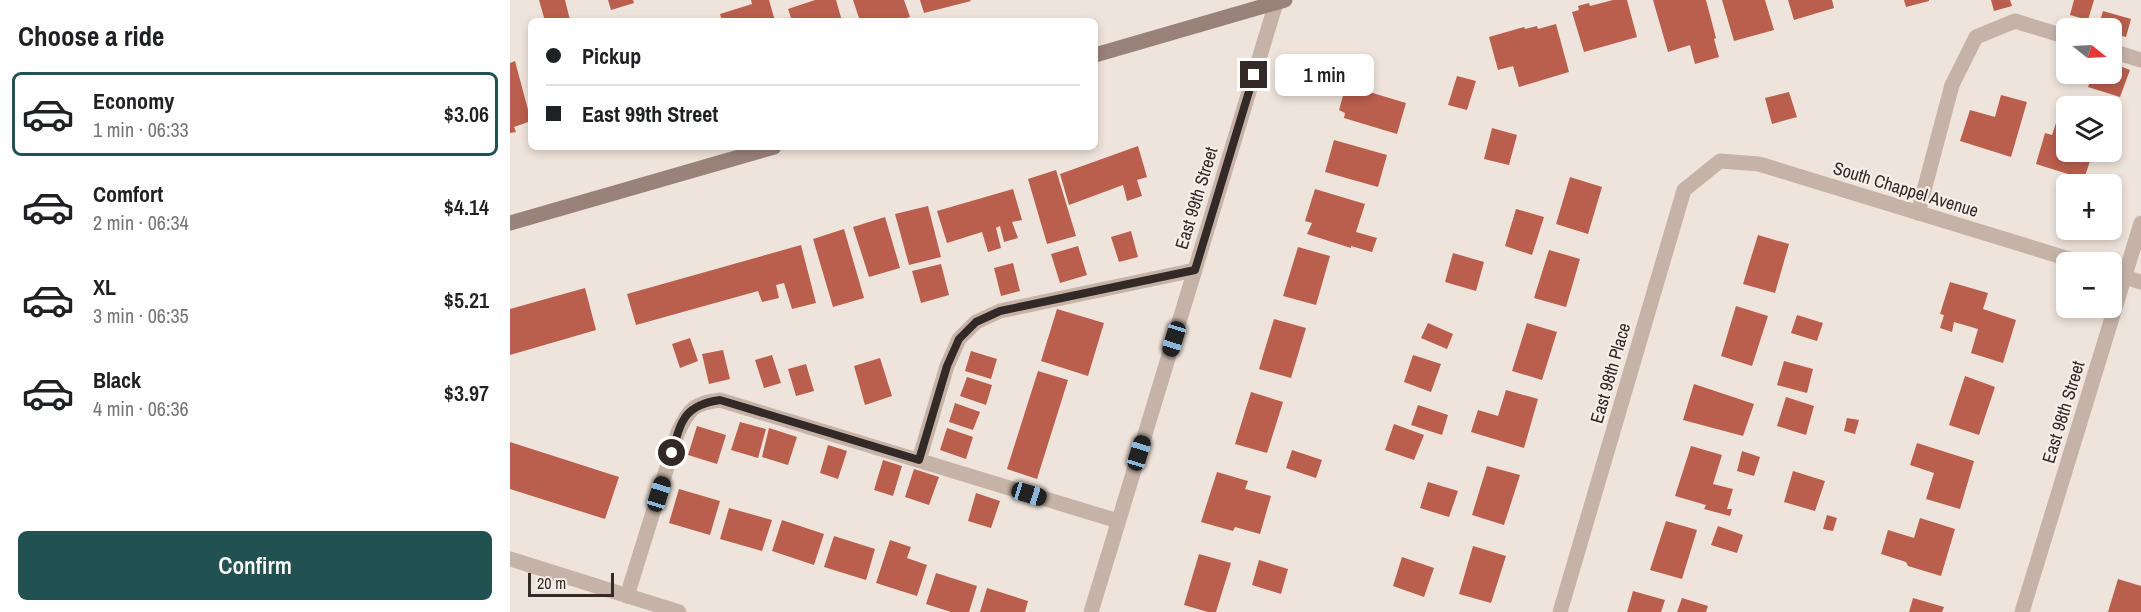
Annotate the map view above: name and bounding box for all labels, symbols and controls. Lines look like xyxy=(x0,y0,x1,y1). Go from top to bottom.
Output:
text: Choose a ride xyxy=(18,18,164,54)
north arrow xyxy=(2056,18,2122,84)
map controls xyxy=(2056,18,2122,318)
text: Pickup xyxy=(582,41,641,71)
callout: 1 min xyxy=(1275,54,1374,96)
route end xyxy=(1240,61,1267,88)
text: 1 min xyxy=(1303,61,1346,88)
text: Economy xyxy=(93,86,174,116)
icon: car xyxy=(21,87,75,141)
button: layers xyxy=(2056,96,2122,162)
text: $3.06 xyxy=(444,99,489,129)
text: East 99th Street xyxy=(582,99,718,129)
text: 1 min · 06:33 xyxy=(93,116,189,143)
street label: East 99th Street xyxy=(1169,144,1223,252)
street label: South Chappel Avenue xyxy=(1830,155,1982,223)
button: + xyxy=(2056,174,2122,240)
text: Comfort xyxy=(93,179,163,209)
icon: car xyxy=(21,180,75,234)
text: $4.14 xyxy=(444,192,489,222)
text: 2 min · 06:34 xyxy=(93,209,189,236)
button: − xyxy=(2056,252,2122,318)
text: XL xyxy=(93,272,116,302)
icon: car xyxy=(21,273,75,327)
text: $5.21 xyxy=(444,285,489,315)
text: 3 min · 06:35 xyxy=(93,302,189,329)
car xyxy=(1160,319,1188,359)
street label: East 98th Place xyxy=(1584,320,1636,426)
street label: East 98th Street xyxy=(2036,358,2090,466)
text: Black xyxy=(93,365,141,395)
icon: car xyxy=(21,366,75,420)
text: $3.97 xyxy=(444,378,489,408)
text: 4 min · 06:36 xyxy=(93,395,189,422)
car xyxy=(1125,433,1153,473)
route start xyxy=(658,439,685,466)
car xyxy=(645,474,673,514)
car xyxy=(1009,480,1049,508)
button: Confirm xyxy=(18,531,492,600)
scale bar xyxy=(528,570,614,598)
text: 20 m xyxy=(537,572,566,594)

